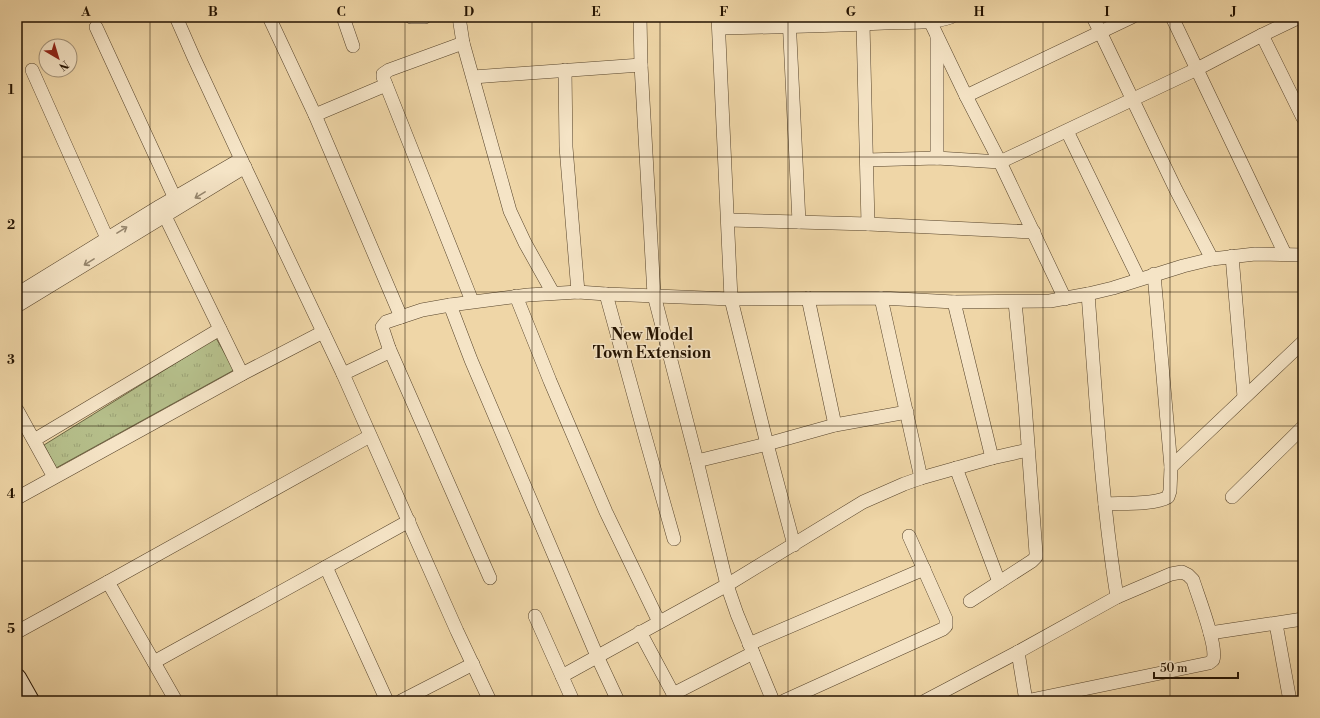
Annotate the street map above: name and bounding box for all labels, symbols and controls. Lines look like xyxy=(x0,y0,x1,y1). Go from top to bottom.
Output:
text: A xyxy=(80,4,91,20)
text: B xyxy=(208,4,218,20)
text: C xyxy=(336,4,346,20)
text: D xyxy=(464,4,474,20)
text: E xyxy=(591,4,601,20)
text: F xyxy=(719,4,729,20)
text: G xyxy=(846,4,857,20)
text: H xyxy=(974,4,985,20)
text: I xyxy=(1104,4,1110,20)
text: J xyxy=(1229,4,1237,20)
north arrow xyxy=(38,38,78,78)
text: N xyxy=(56,57,71,73)
text: 1 xyxy=(8,82,15,98)
one-way arrow xyxy=(194,191,206,199)
text: 2 xyxy=(7,217,15,233)
one-way arrow xyxy=(116,225,128,233)
one-way arrow xyxy=(83,259,95,267)
district label: New Model Town Extension xyxy=(593,325,711,363)
text: 3 xyxy=(7,352,15,368)
text: 4 xyxy=(7,486,16,502)
text: 5 xyxy=(7,621,15,637)
scale bar xyxy=(1154,654,1238,680)
text: 50 m xyxy=(1160,661,1188,676)

